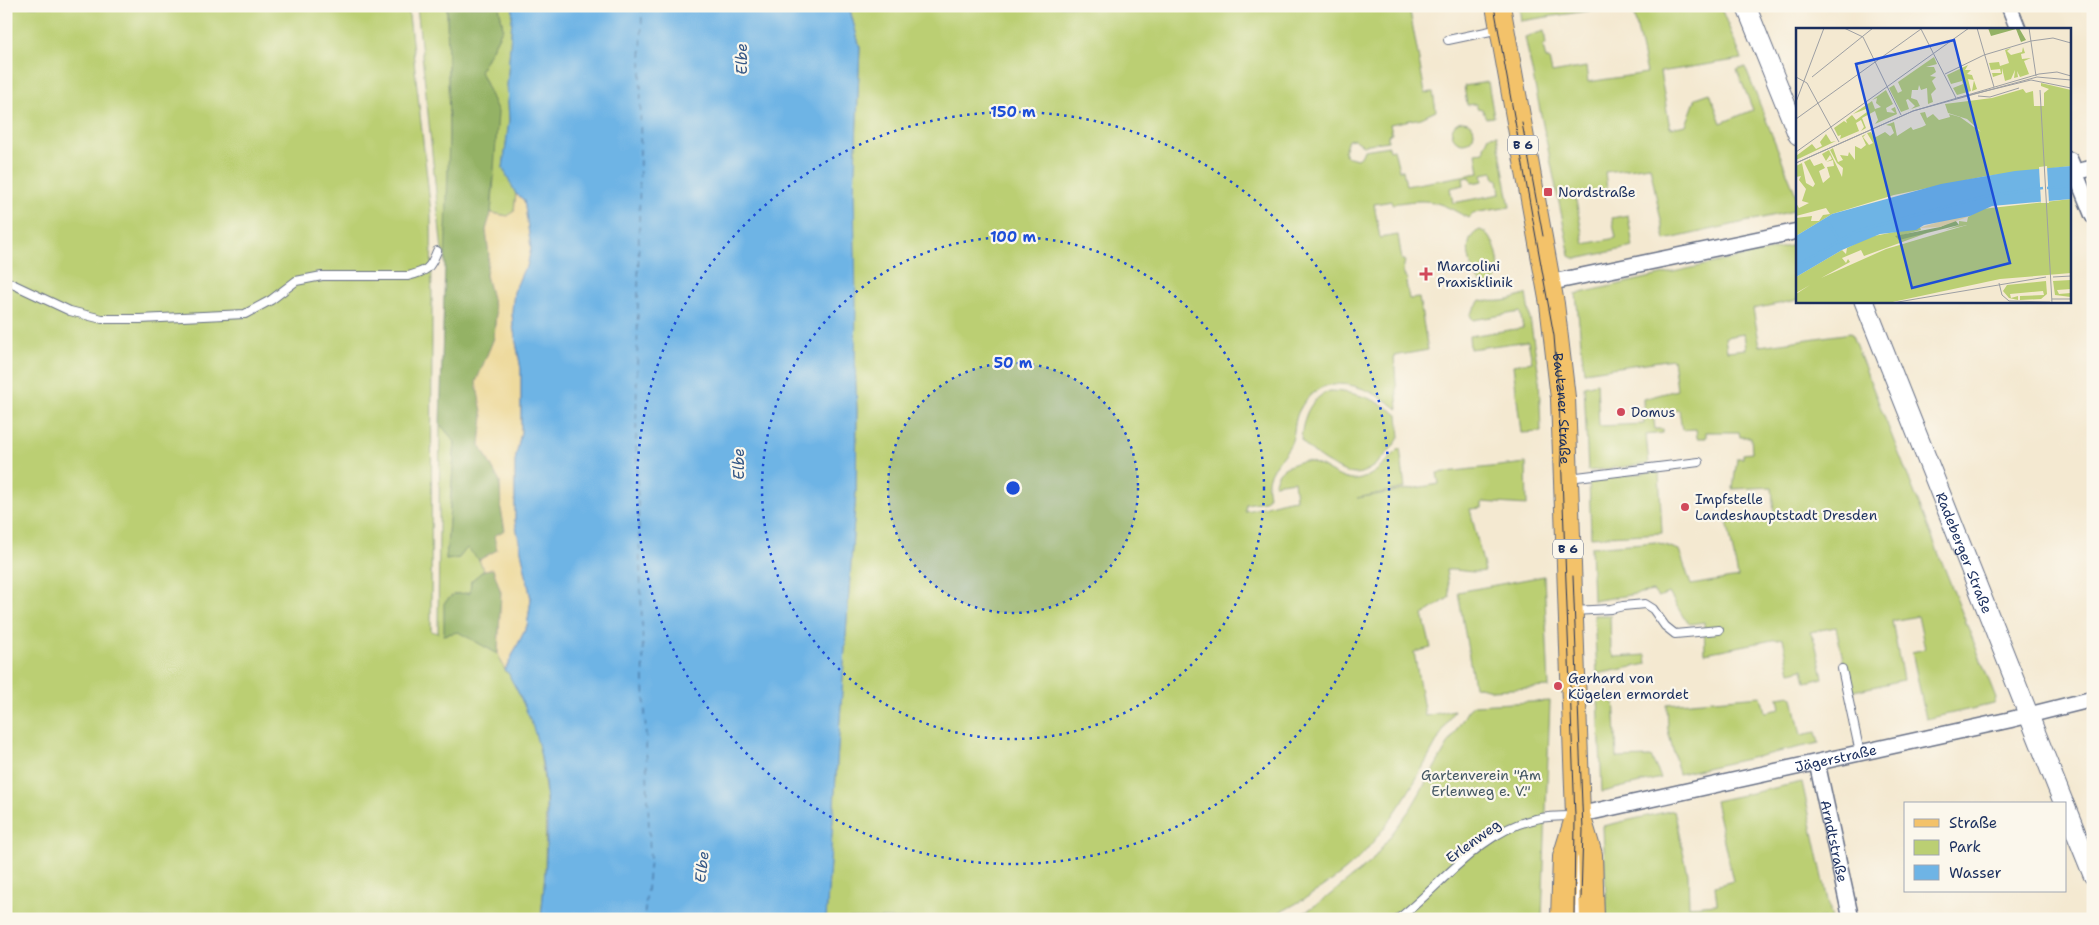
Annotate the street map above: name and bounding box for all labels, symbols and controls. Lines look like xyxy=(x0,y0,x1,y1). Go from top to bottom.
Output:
inset map xyxy=(1796,28,2072,302)
water label: Elbe xyxy=(732,43,752,75)
text: 150 m xyxy=(990,102,1036,122)
road number: B 6 xyxy=(1508,136,1538,154)
place label: Nordstraße xyxy=(1558,183,1636,201)
marker: Nordstraße xyxy=(1542,186,1554,198)
text: 100 m xyxy=(990,227,1036,247)
place label: Marcolini Praxisklinik xyxy=(1437,257,1513,291)
marker: Marcolini Praxisklinik xyxy=(1419,267,1433,281)
street label: Bautzner Straße xyxy=(1549,352,1574,465)
text: 50 m xyxy=(994,353,1033,373)
place label: Domus xyxy=(1631,403,1675,421)
marker: Domus xyxy=(1615,406,1627,418)
water label: Elbe xyxy=(729,448,749,480)
centre of rings xyxy=(1004,479,1022,497)
street label: Radeberger Straße xyxy=(1932,489,1996,616)
place label: Impfstelle Landeshauptstadt Dresden xyxy=(1695,490,1878,524)
marker: Impfstelle Landeshauptstadt Dresden xyxy=(1679,501,1691,513)
road number: B 6 xyxy=(1553,540,1583,558)
place label: Gerhard von Kügelen ermordet xyxy=(1568,669,1689,703)
marker: Gerhard von Kügelen ermordet xyxy=(1552,680,1564,692)
street label: Jägerstraße xyxy=(1793,740,1878,776)
park label: Gartenverein "Am Erlenweg e. V." xyxy=(1421,766,1541,800)
street label: Arndtstraße xyxy=(1816,798,1852,884)
legend xyxy=(1904,802,2066,892)
text: Straße xyxy=(1949,813,1997,833)
street label: Erlenweg xyxy=(1442,815,1504,867)
text: Park xyxy=(1949,837,1981,857)
water label: Elbe xyxy=(690,850,714,884)
text: Wasser xyxy=(1949,863,2002,883)

